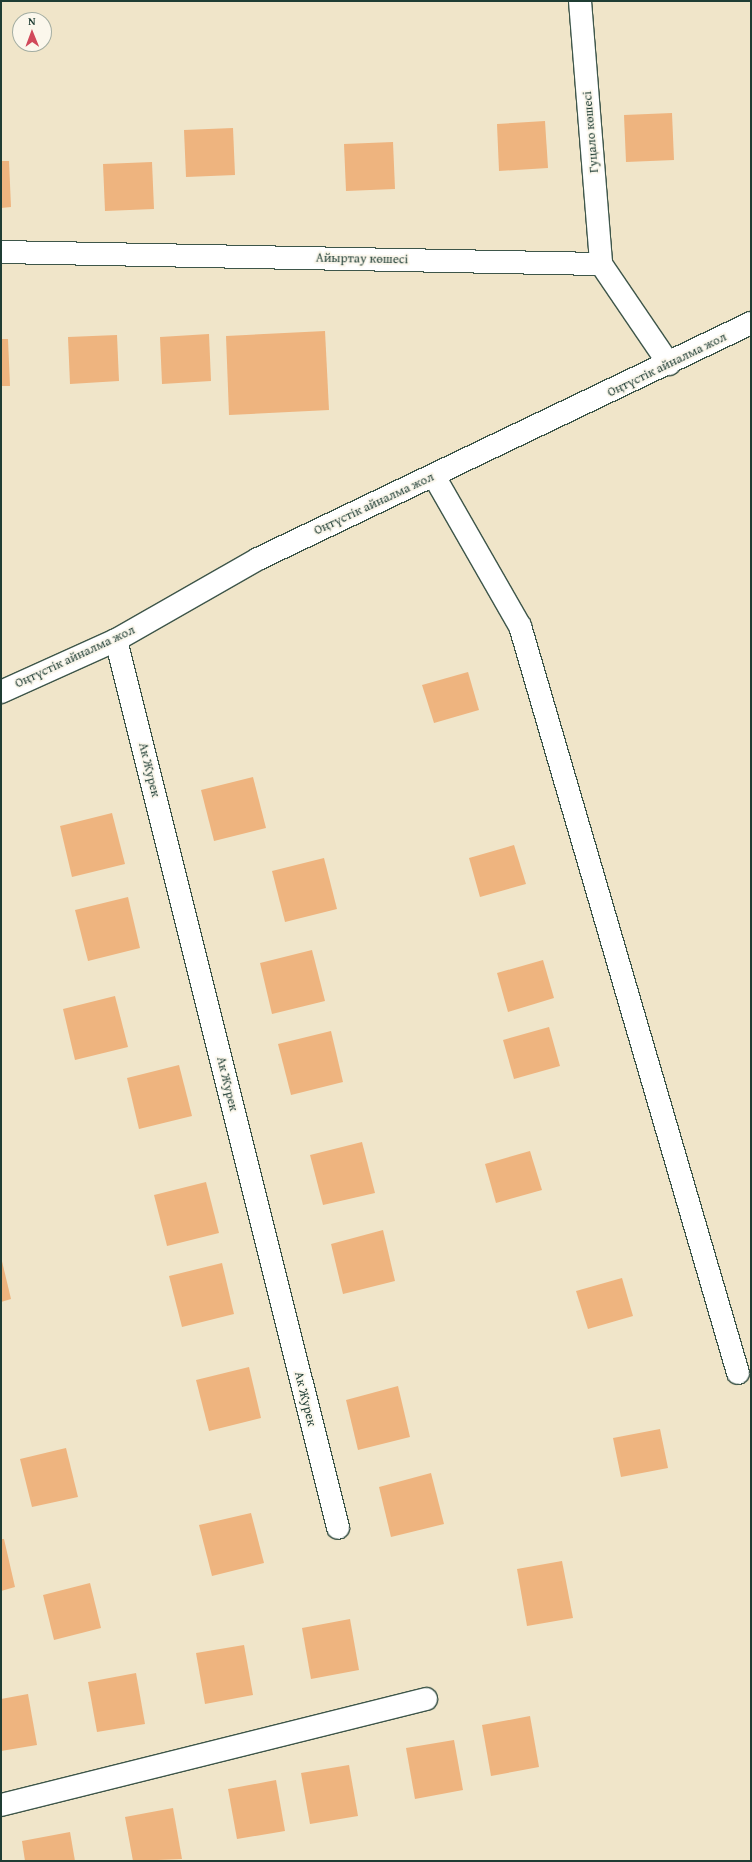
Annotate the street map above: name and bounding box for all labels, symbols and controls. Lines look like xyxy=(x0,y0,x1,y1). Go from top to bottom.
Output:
north arrow xyxy=(12,12,52,52)
text: N xyxy=(28,13,36,29)
street label: Гуцало көшесі xyxy=(580,91,602,173)
street label: Айыртау көшесі xyxy=(316,250,408,268)
street label: Оңтүстік айналма жол xyxy=(605,329,729,401)
street label: Оңтүстік айналма жол xyxy=(312,469,436,539)
street label: Оңтүстік айналма жол xyxy=(13,622,137,692)
street label: Ак Журек xyxy=(135,741,163,799)
street label: Ак Журек xyxy=(213,1055,241,1113)
street label: Ак Журек xyxy=(291,1370,319,1428)

